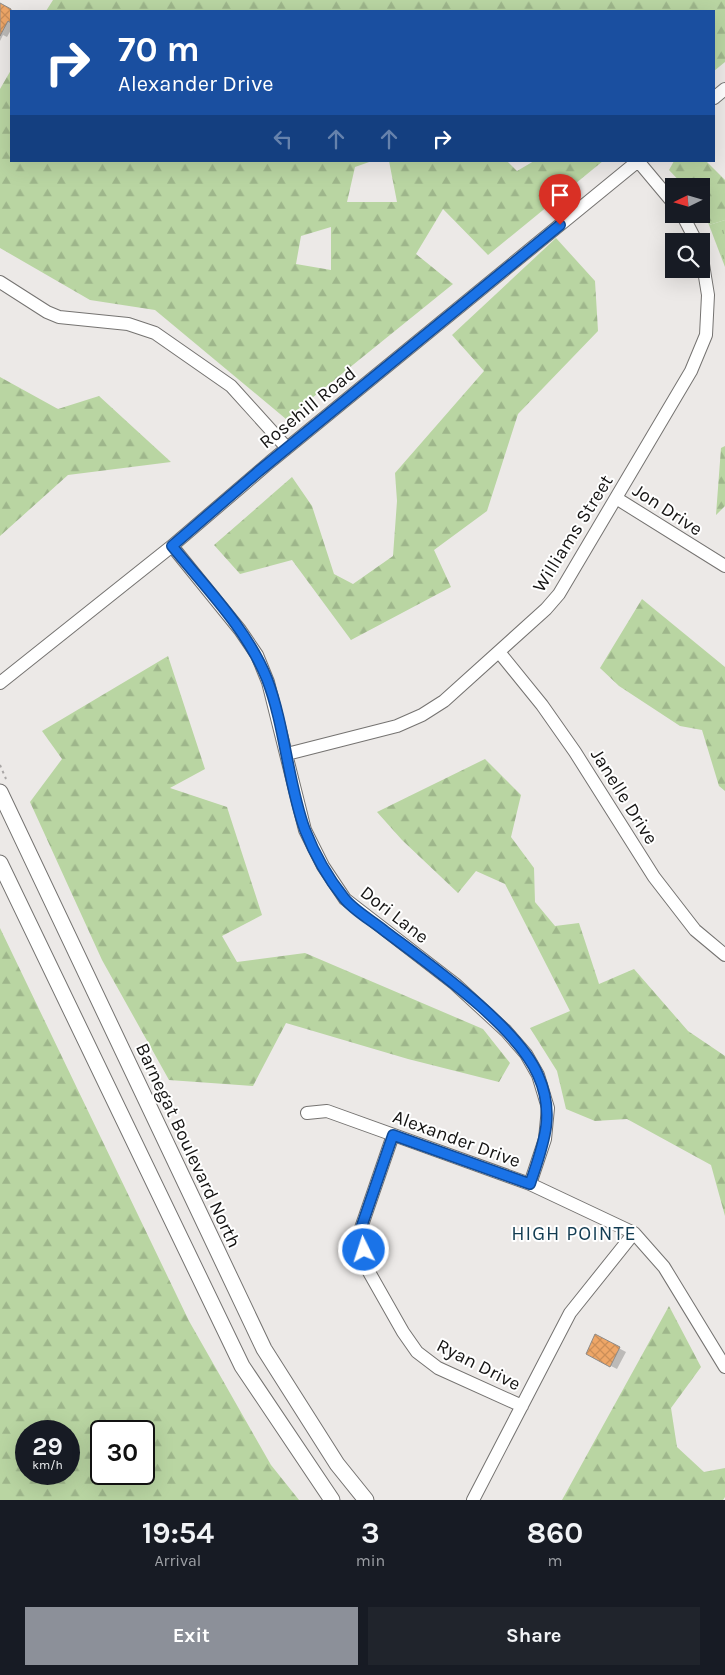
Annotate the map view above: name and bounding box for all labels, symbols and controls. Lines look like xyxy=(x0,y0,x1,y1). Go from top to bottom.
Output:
text: 70 m xyxy=(118,29,200,70)
icon: right xyxy=(35,30,100,95)
text: Alexander Drive xyxy=(118,71,274,97)
icon: left xyxy=(269,125,297,153)
icon: ahead xyxy=(322,125,350,153)
icon: ahead xyxy=(375,125,403,153)
icon: right xyxy=(428,125,456,153)
pin xyxy=(539,174,581,225)
north arrow xyxy=(665,178,710,222)
map controls xyxy=(665,178,710,278)
icon: arrive xyxy=(546,181,574,209)
button: search xyxy=(665,233,710,278)
street label: Rosehill Road xyxy=(255,362,360,453)
street label: Williams Street xyxy=(528,471,618,596)
street label: Jon Drive xyxy=(629,479,706,540)
street label: Janelle Drive xyxy=(586,745,662,848)
street label: Dori Lane xyxy=(356,881,433,948)
street label: Barnegat Boulevard North xyxy=(131,1040,245,1251)
street label: Alexander Drive xyxy=(390,1106,524,1172)
district label: HIGH POINTE xyxy=(511,1222,637,1245)
position arrow xyxy=(337,1223,389,1275)
street label: Ryan Drive xyxy=(433,1334,524,1395)
speed limit sign: 30 xyxy=(90,1420,155,1485)
text: 29 xyxy=(32,1432,63,1461)
text: km/h xyxy=(32,1458,63,1472)
text: 19:54 xyxy=(142,1515,214,1551)
text: 3 xyxy=(361,1515,380,1551)
text: 860 xyxy=(527,1515,583,1551)
text: Arrival xyxy=(154,1551,201,1570)
text: min xyxy=(356,1551,385,1570)
text: m xyxy=(548,1551,563,1570)
button: Exit xyxy=(25,1607,358,1665)
button: Share xyxy=(368,1607,700,1665)

